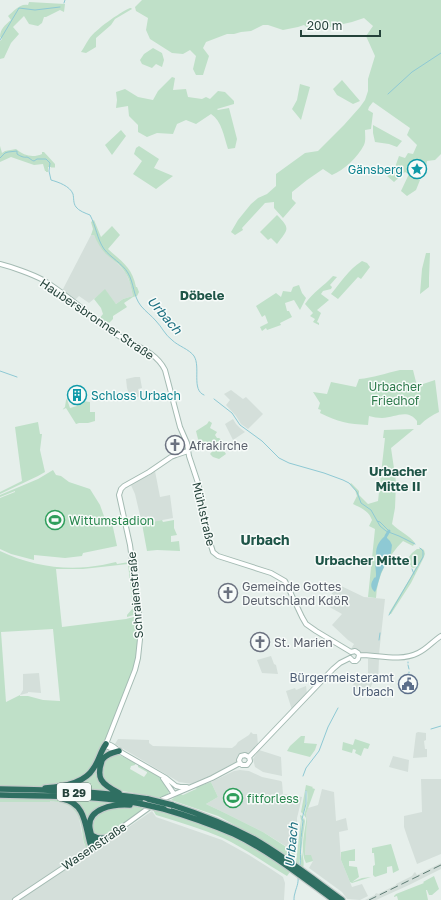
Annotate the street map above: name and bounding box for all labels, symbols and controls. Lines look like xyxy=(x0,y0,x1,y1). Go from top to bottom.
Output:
scale bar xyxy=(301,12,380,38)
text: 200 m xyxy=(307,18,342,33)
place icon: Gänsberg xyxy=(406,158,428,180)
place label: Gänsberg xyxy=(348,162,403,177)
street label: Haubersbronner Straße xyxy=(37,275,157,363)
district label: Döbele xyxy=(180,287,225,303)
water label: Urbach xyxy=(144,293,186,338)
park label: Urbacher Friedhof xyxy=(368,379,422,408)
building icon: Schloss Urbach xyxy=(66,384,88,406)
place label: Schloss Urbach xyxy=(91,388,181,403)
church icon: Afrakirche xyxy=(164,434,186,456)
place label: Afrakirche xyxy=(189,438,248,453)
district label: Urbacher Mitte II xyxy=(369,463,427,494)
street label: Mühlstraße xyxy=(189,481,219,547)
sports icon: Wittumstadion xyxy=(44,509,66,531)
place label: Wittumstadion xyxy=(69,513,154,528)
district label: Urbach xyxy=(241,531,289,548)
street label: Schraienstraße xyxy=(124,551,146,639)
district label: Urbacher Mitte I xyxy=(315,552,417,568)
place label: Gemeinde Gottes Deutschland KdöR xyxy=(242,579,349,608)
church icon: Gemeinde Gottes Deutschland KdöR xyxy=(217,582,239,604)
church icon: St. Marien xyxy=(249,631,271,653)
place label: St. Marien xyxy=(274,635,333,650)
place label: Bürgermeisteramt Urbach xyxy=(290,670,394,699)
public building icon: Bürgermeisteramt Urbach xyxy=(397,673,419,695)
road number: B 29 xyxy=(57,783,91,801)
sports icon: fitforless xyxy=(222,787,244,809)
place label: fitforless xyxy=(247,791,299,806)
street label: Wasenstraße xyxy=(59,819,129,873)
water label: Urbach xyxy=(281,821,301,868)

